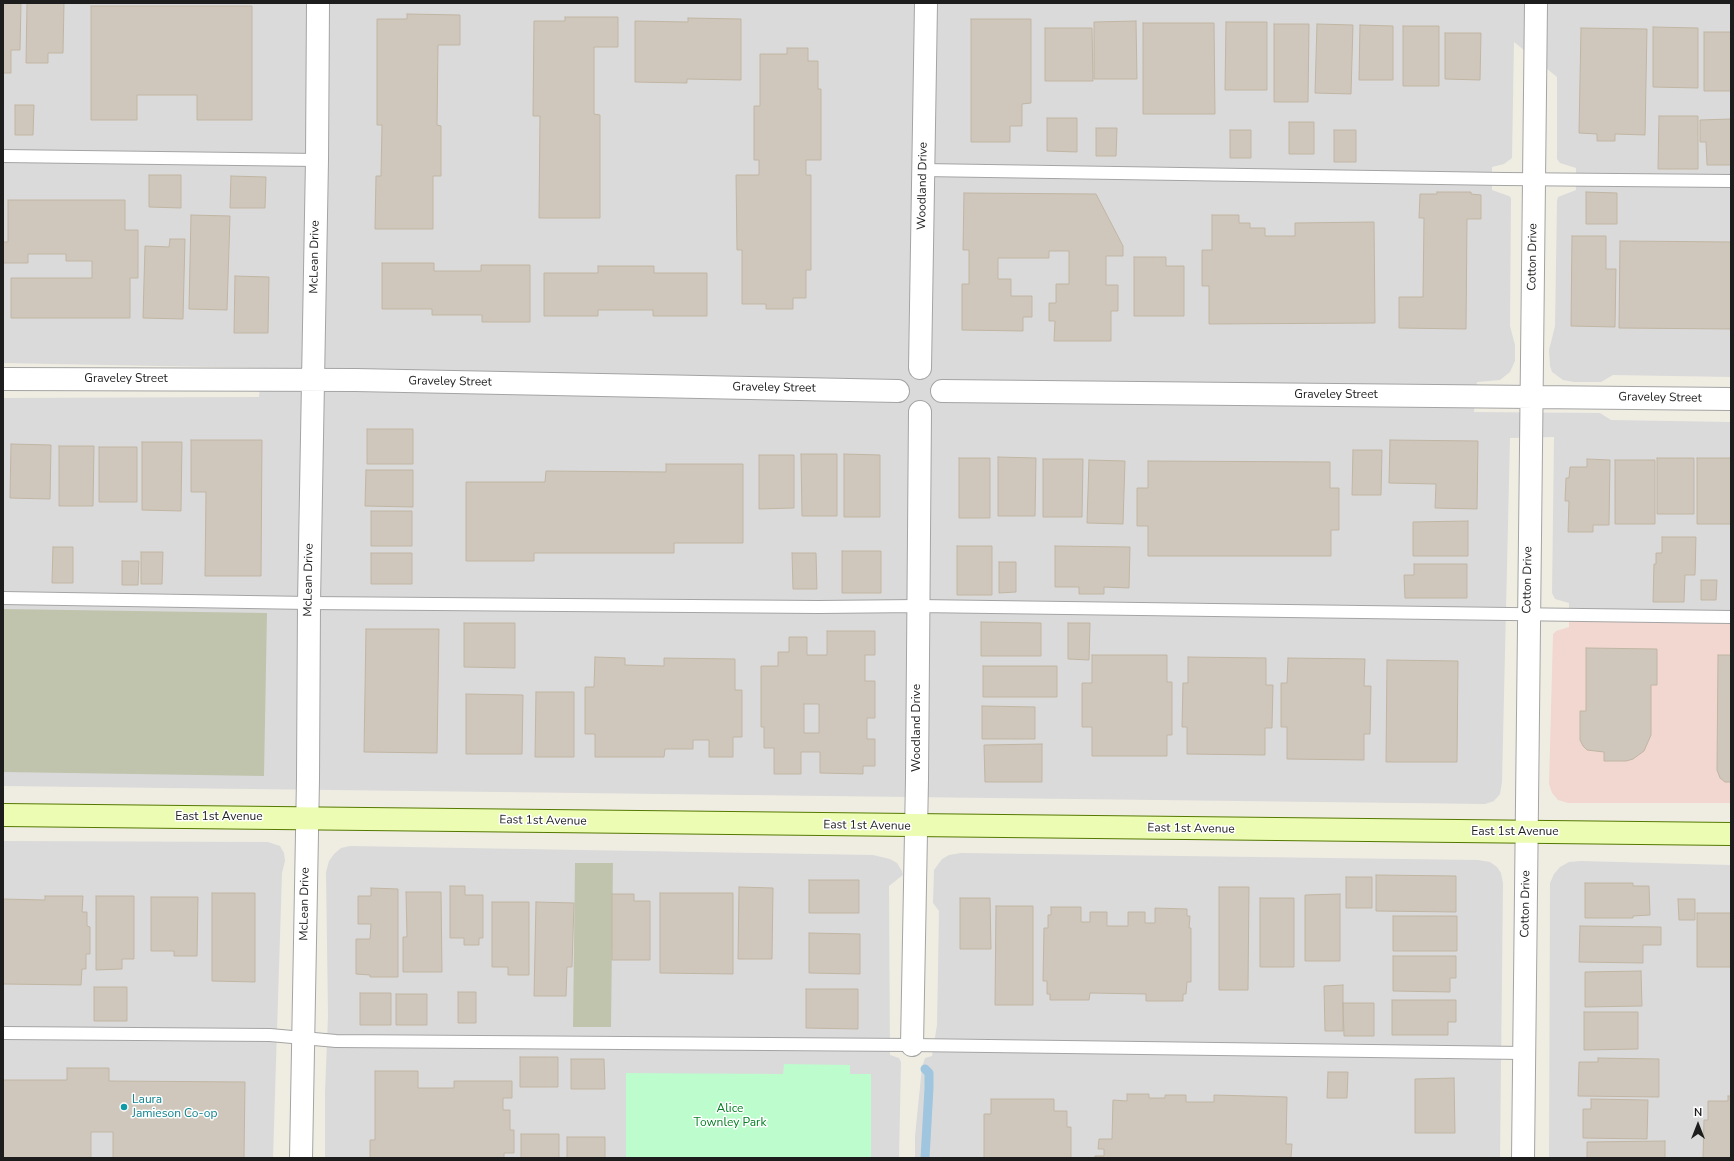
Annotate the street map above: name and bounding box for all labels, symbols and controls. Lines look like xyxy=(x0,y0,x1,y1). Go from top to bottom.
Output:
street label: Woodland Drive xyxy=(915,142,931,230)
street label: McLean Drive xyxy=(307,220,323,294)
street label: Cotton Drive xyxy=(1525,223,1541,291)
street label: Graveley Street xyxy=(84,372,168,386)
street label: Graveley Street xyxy=(408,374,492,390)
street label: Graveley Street xyxy=(732,380,816,396)
street label: Graveley Street xyxy=(1294,388,1378,402)
street label: Graveley Street xyxy=(1618,390,1702,406)
street label: McLean Drive xyxy=(301,543,317,617)
street label: Cotton Drive xyxy=(1520,546,1536,614)
street label: Woodland Drive xyxy=(910,684,924,772)
street label: East 1st Avenue xyxy=(175,810,263,824)
street label: East 1st Avenue xyxy=(499,813,587,829)
street label: East 1st Avenue xyxy=(823,818,911,834)
street label: East 1st Avenue xyxy=(1147,821,1235,837)
street label: East 1st Avenue xyxy=(1471,825,1559,839)
street label: McLean Drive xyxy=(297,867,313,941)
street label: Cotton Drive xyxy=(1518,870,1534,938)
place label: Laura Jamieson Co-op xyxy=(132,1093,217,1121)
marker: Laura Jamieson Co-op xyxy=(119,1102,129,1112)
park label: Alice Townley Park xyxy=(694,1102,766,1130)
north arrow xyxy=(1678,1105,1718,1145)
text: N xyxy=(1694,1105,1702,1120)

